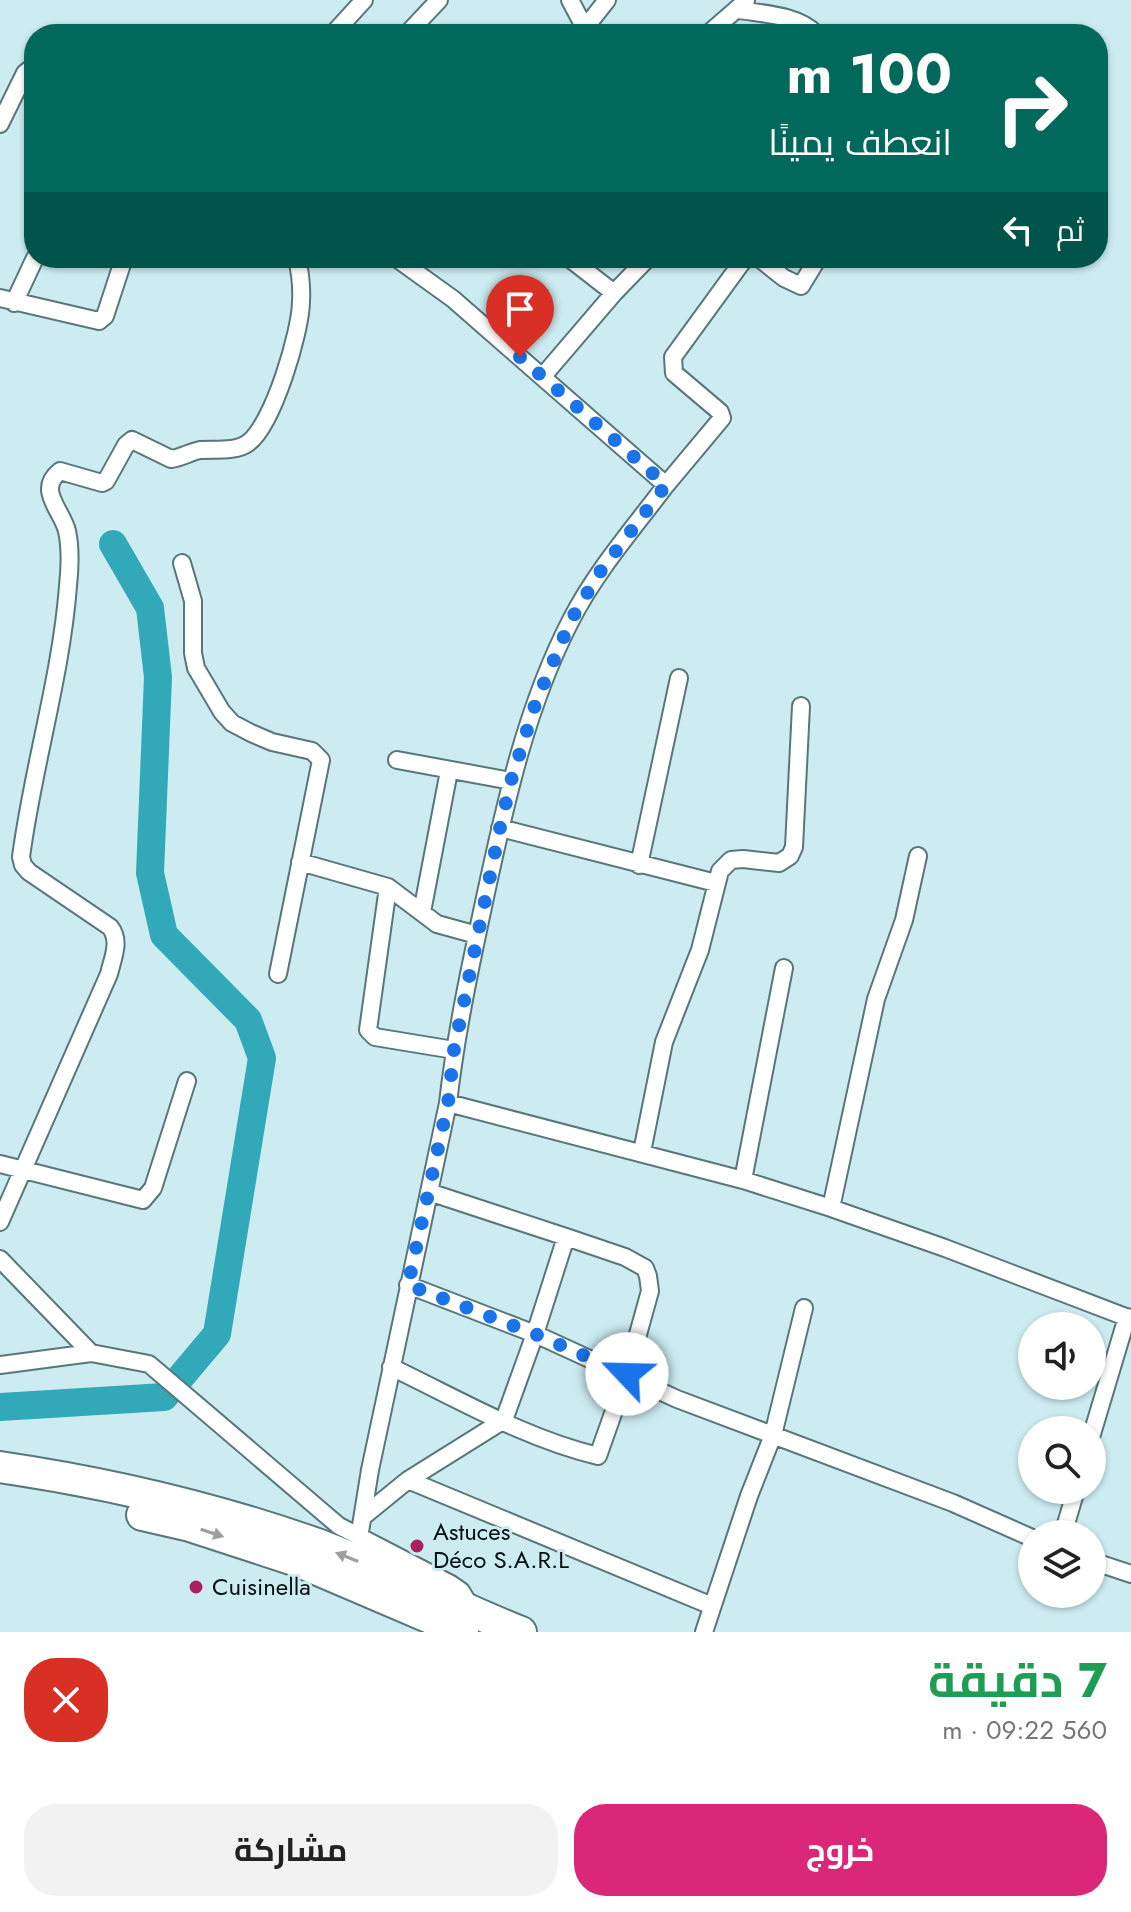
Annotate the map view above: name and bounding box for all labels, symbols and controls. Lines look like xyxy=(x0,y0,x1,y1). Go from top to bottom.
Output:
text: 100 m xyxy=(787,33,952,114)
icon: right xyxy=(980,56,1084,160)
text: انعطف يمينًا xyxy=(768,116,952,168)
icon: left xyxy=(996,208,1040,252)
text: ثم xyxy=(1056,209,1084,252)
pin xyxy=(486,275,554,357)
icon: arrive xyxy=(498,287,542,331)
map controls xyxy=(1018,1312,1106,1608)
button: sound xyxy=(1018,1312,1106,1400)
position arrow xyxy=(585,1332,669,1416)
button: search xyxy=(1018,1416,1106,1504)
place label: Astuces Déco S.A.R.L xyxy=(433,1514,569,1577)
button: layers xyxy=(1018,1520,1106,1608)
one-way arrow xyxy=(201,1528,225,1540)
marker: Astuces Déco S.A.R.L xyxy=(408,1537,426,1555)
one-way arrow xyxy=(335,1550,359,1563)
place label: Cuisinella xyxy=(212,1569,311,1604)
marker: Cuisinella xyxy=(187,1578,205,1596)
text: 7 دقيقة xyxy=(928,1646,1107,1715)
button: close xyxy=(24,1658,108,1742)
text: 560 m · 09:22 xyxy=(942,1711,1107,1749)
button: مشاركة xyxy=(24,1804,558,1896)
button: خروج xyxy=(574,1804,1107,1896)

